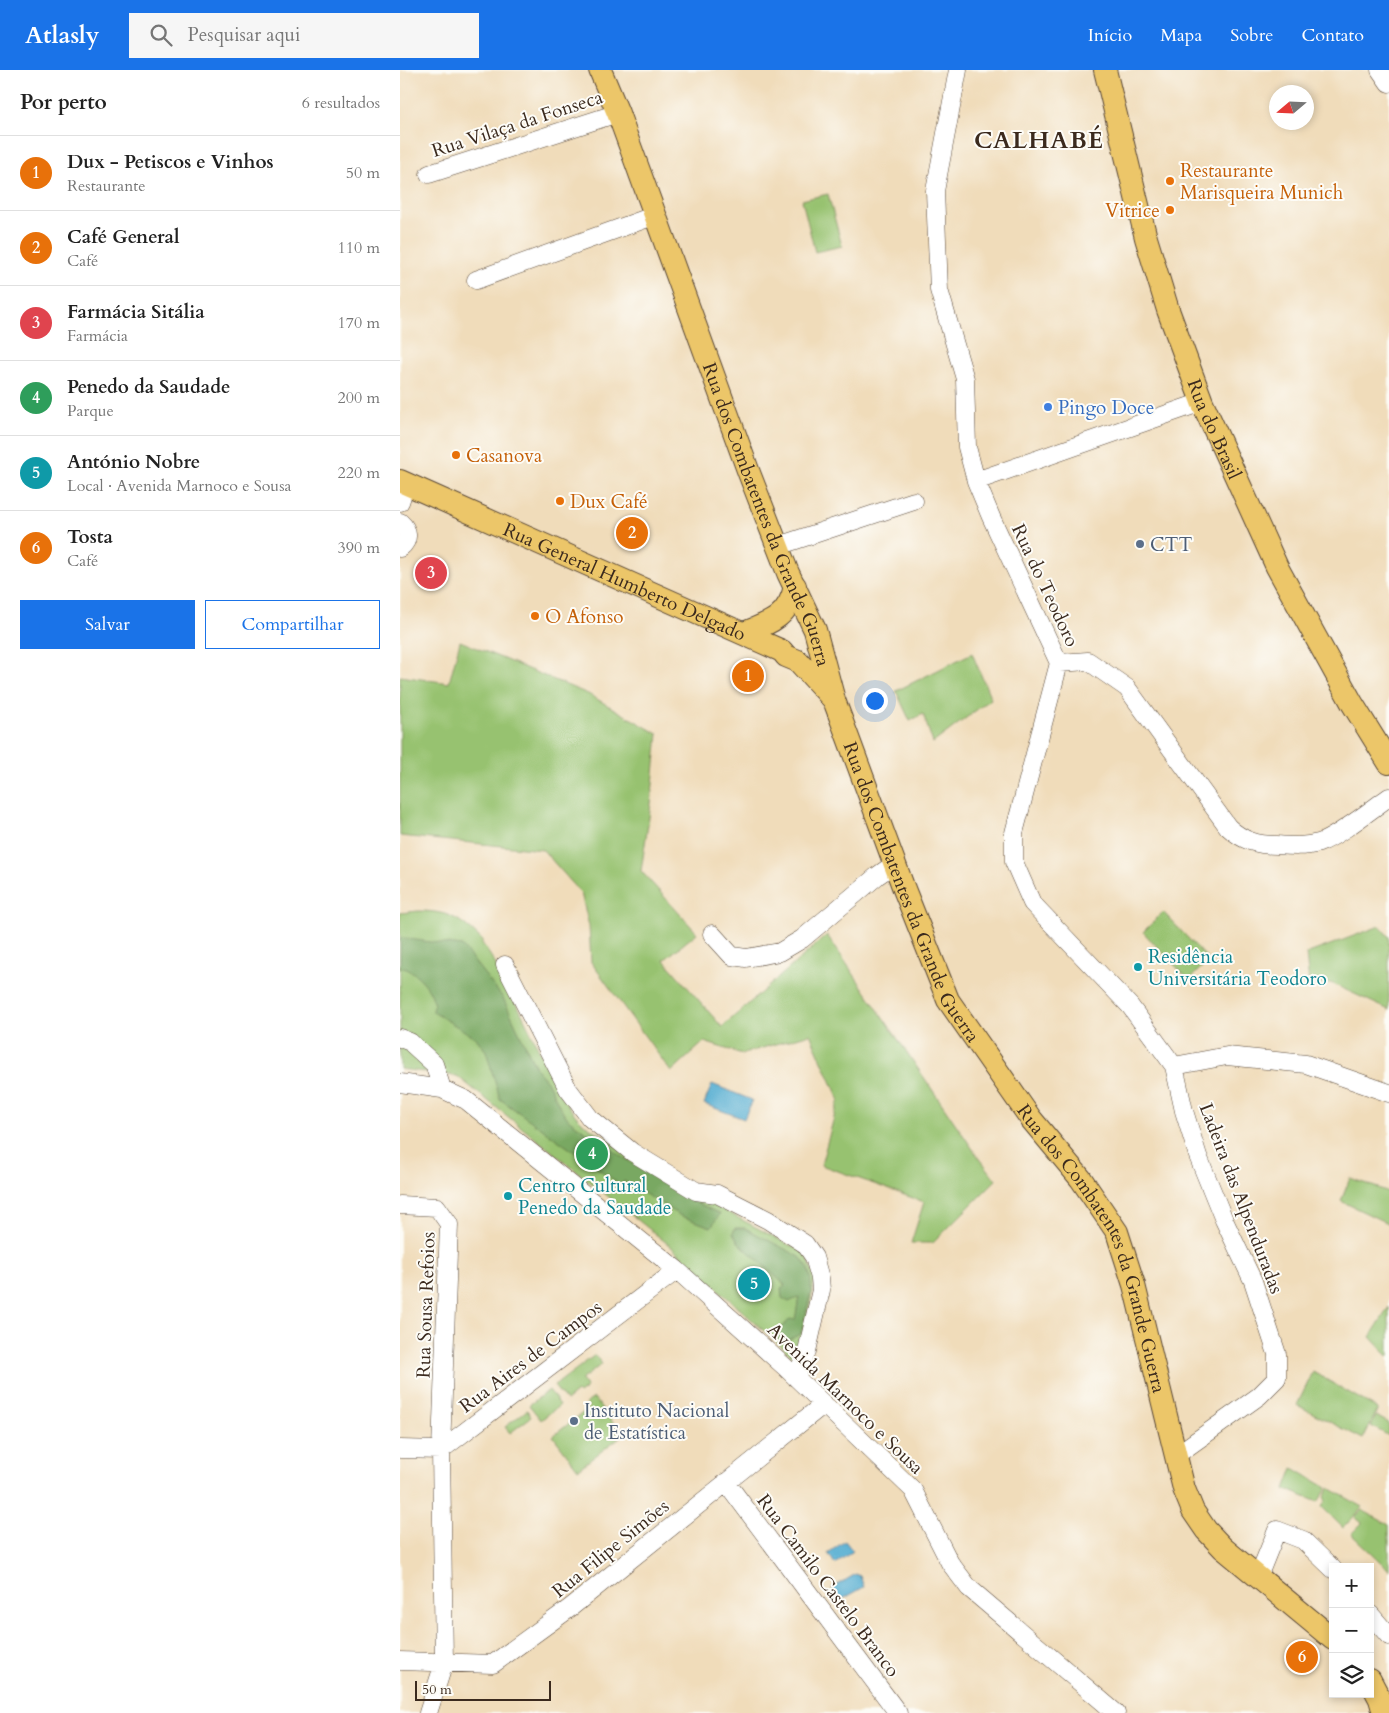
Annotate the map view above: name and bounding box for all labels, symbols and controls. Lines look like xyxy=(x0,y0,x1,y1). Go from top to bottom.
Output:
search box xyxy=(129,13,479,58)
text: Atlasly xyxy=(25,19,99,52)
icon: search xyxy=(147,21,175,49)
text: Pesquisar aqui xyxy=(187,22,300,48)
text: Início xyxy=(1088,23,1132,48)
text: Mapa xyxy=(1160,23,1202,48)
text: Sobre xyxy=(1230,23,1273,48)
text: Contato xyxy=(1301,23,1364,48)
street label: Rua Vilaça da Fonseca xyxy=(428,84,606,164)
north arrow xyxy=(1269,85,1314,130)
text: Por perto xyxy=(20,88,107,117)
text: 6 resultados xyxy=(302,92,380,114)
district label: CALHABÉ xyxy=(974,124,1104,157)
text: Dux - Petiscos e Vinhos xyxy=(67,149,274,175)
place label: Restaurante Marisqueira Munich xyxy=(1180,158,1344,206)
text: 1 xyxy=(32,162,40,184)
text: 50 m xyxy=(346,162,380,184)
text: Restaurante xyxy=(67,175,146,197)
marker: Restaurante Marisqueira Munich xyxy=(1164,175,1176,187)
place label: Vitrice xyxy=(1105,198,1160,224)
marker: Vitrice xyxy=(1164,204,1176,216)
text: Café General xyxy=(67,224,180,250)
text: 2 xyxy=(32,237,40,259)
text: 110 m xyxy=(338,237,380,259)
text: Café xyxy=(67,250,98,272)
text: Farmácia Sitália xyxy=(67,299,205,325)
text: 3 xyxy=(32,312,40,334)
text: 170 m xyxy=(338,312,380,334)
text: Farmácia xyxy=(67,325,128,347)
street label: Rua dos Combatentes da Grande Guerra xyxy=(696,359,836,669)
text: Penedo da Saudade xyxy=(67,374,230,400)
street label: Rua do Brasil xyxy=(1181,375,1247,484)
text: 4 xyxy=(32,387,40,409)
text: 200 m xyxy=(338,387,380,409)
place label: Pingo Doce xyxy=(1058,395,1154,421)
text: Parque xyxy=(67,400,114,422)
marker: Pingo Doce xyxy=(1042,401,1054,413)
place label: Casanova xyxy=(466,443,542,469)
text: António Nobre xyxy=(67,449,200,475)
marker: Casanova xyxy=(450,449,462,461)
text: 5 xyxy=(32,462,40,484)
text: 220 m xyxy=(338,462,380,484)
text: Local · Avenida Marnoco e Sousa xyxy=(67,475,291,497)
place label: Dux Café xyxy=(570,489,648,515)
marker: Dux Café xyxy=(554,495,566,507)
pin: 2 xyxy=(616,514,648,552)
street label: Rua General Humberto Delgado xyxy=(499,517,750,647)
street label: Rua do Teodoro xyxy=(1005,520,1085,651)
text: Tosta xyxy=(67,524,113,550)
place label: CTT xyxy=(1150,532,1192,558)
text: 6 xyxy=(32,537,40,559)
text: 390 m xyxy=(338,537,380,559)
marker: CTT xyxy=(1134,538,1146,550)
text: Café xyxy=(67,550,98,572)
pin: 3 xyxy=(415,554,447,592)
button: Salvar xyxy=(20,600,195,649)
button: Compartilhar xyxy=(205,600,380,649)
place label: O Afonso xyxy=(545,604,624,630)
marker: O Afonso xyxy=(529,610,541,622)
pin: 1 xyxy=(732,657,764,695)
your location xyxy=(862,688,888,714)
street label: Rua dos Combatentes da Grande Guerra xyxy=(837,738,986,1048)
place label: Residência Universitária Teodoro xyxy=(1148,944,1327,992)
marker: Residência Universitária Teodoro xyxy=(1132,961,1144,973)
street label: Rua dos Combatentes da Grande Guerra xyxy=(1010,1099,1172,1396)
street label: Ladeira das Alpenduradas xyxy=(1193,1099,1289,1297)
pin: 4 xyxy=(576,1135,608,1173)
place label: Centro Cultural Penedo da Saudade xyxy=(518,1173,671,1221)
marker: Centro Cultural Penedo da Saudade xyxy=(502,1190,514,1202)
street label: Rua Sousa Refoios xyxy=(410,1231,442,1379)
pin: 5 xyxy=(738,1265,770,1303)
street label: Rua Aires de Campos xyxy=(454,1295,607,1419)
street label: Avenida Marnoco e Sousa xyxy=(761,1317,929,1480)
place label: Instituto Nacional de Estatística xyxy=(584,1398,729,1446)
marker: Instituto Nacional de Estatística xyxy=(568,1415,580,1427)
street label: Rua Camilo Castelo Branco xyxy=(751,1489,906,1682)
street label: Rua Filipe Simões xyxy=(547,1494,674,1604)
map controls xyxy=(1329,1563,1374,1698)
button: + xyxy=(1329,1563,1374,1608)
button: − xyxy=(1329,1608,1374,1653)
pin: 6 xyxy=(1286,1638,1318,1676)
button: layers xyxy=(1329,1653,1374,1698)
scale bar xyxy=(415,1678,551,1701)
text: 50 m xyxy=(422,1680,452,1699)

